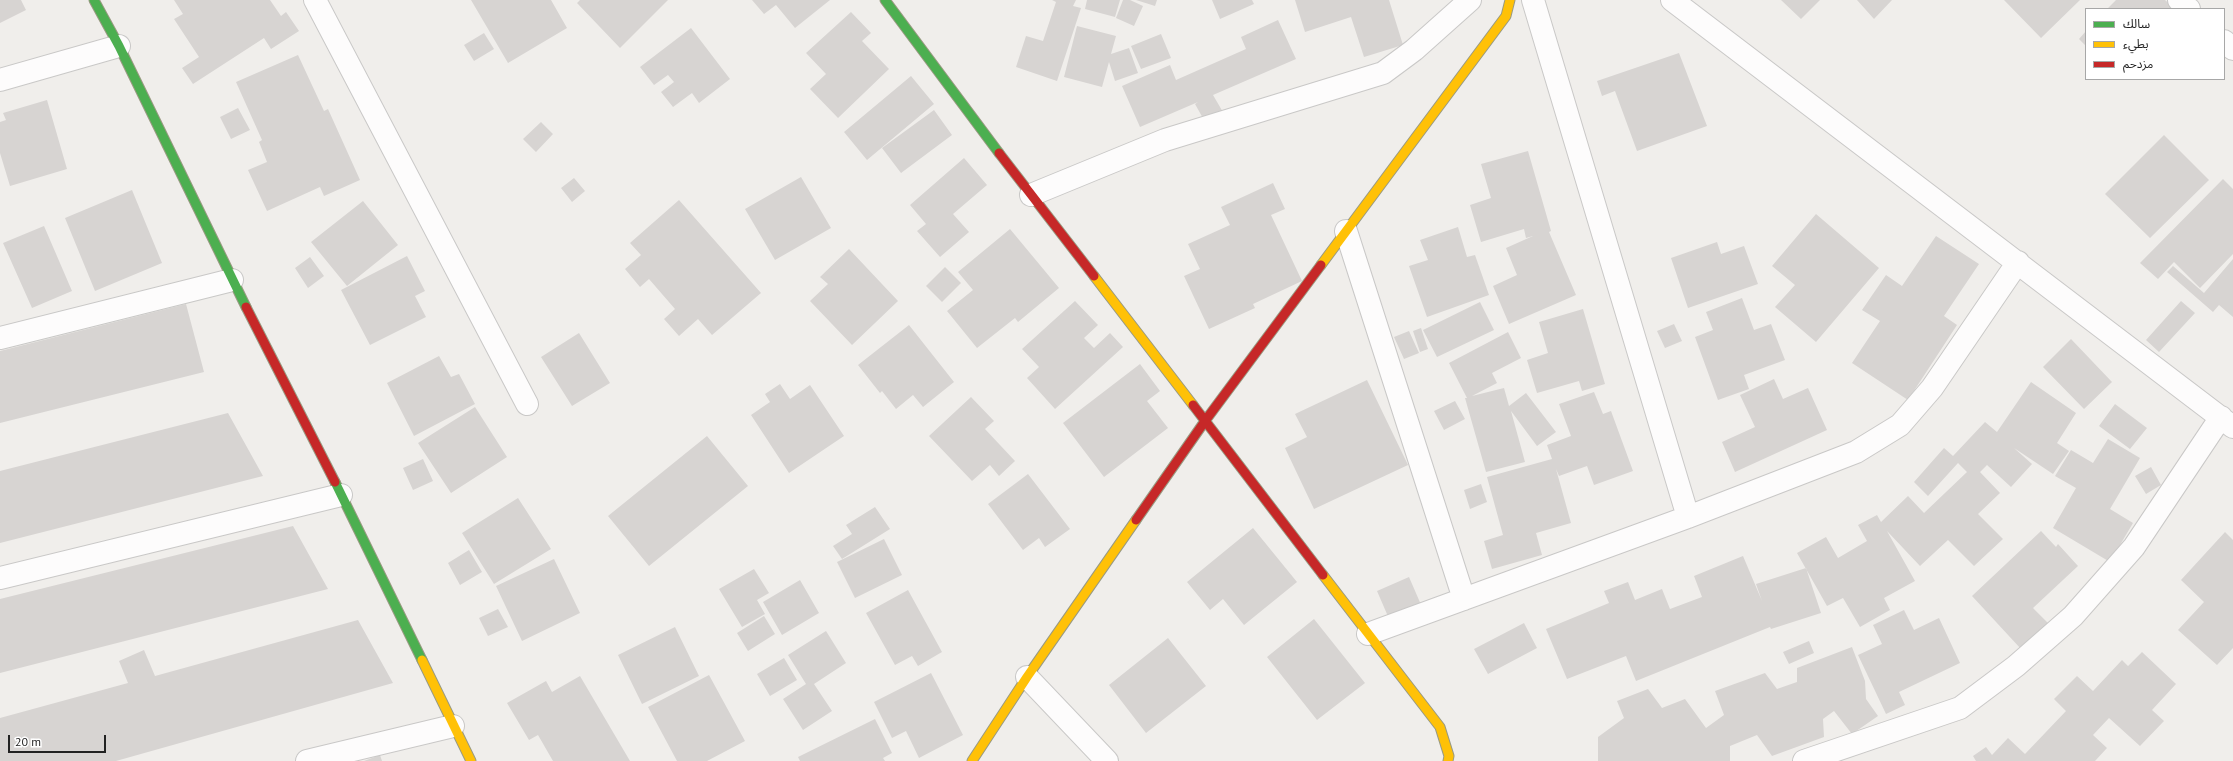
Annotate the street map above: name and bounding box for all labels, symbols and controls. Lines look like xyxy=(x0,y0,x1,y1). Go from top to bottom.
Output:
legend xyxy=(2085,8,2225,80)
text: سالك xyxy=(2123,16,2150,31)
text: بطيء xyxy=(2123,36,2149,51)
text: مزدحم xyxy=(2123,56,2153,71)
scale bar xyxy=(10,727,108,753)
text: 20 m xyxy=(15,734,41,749)

